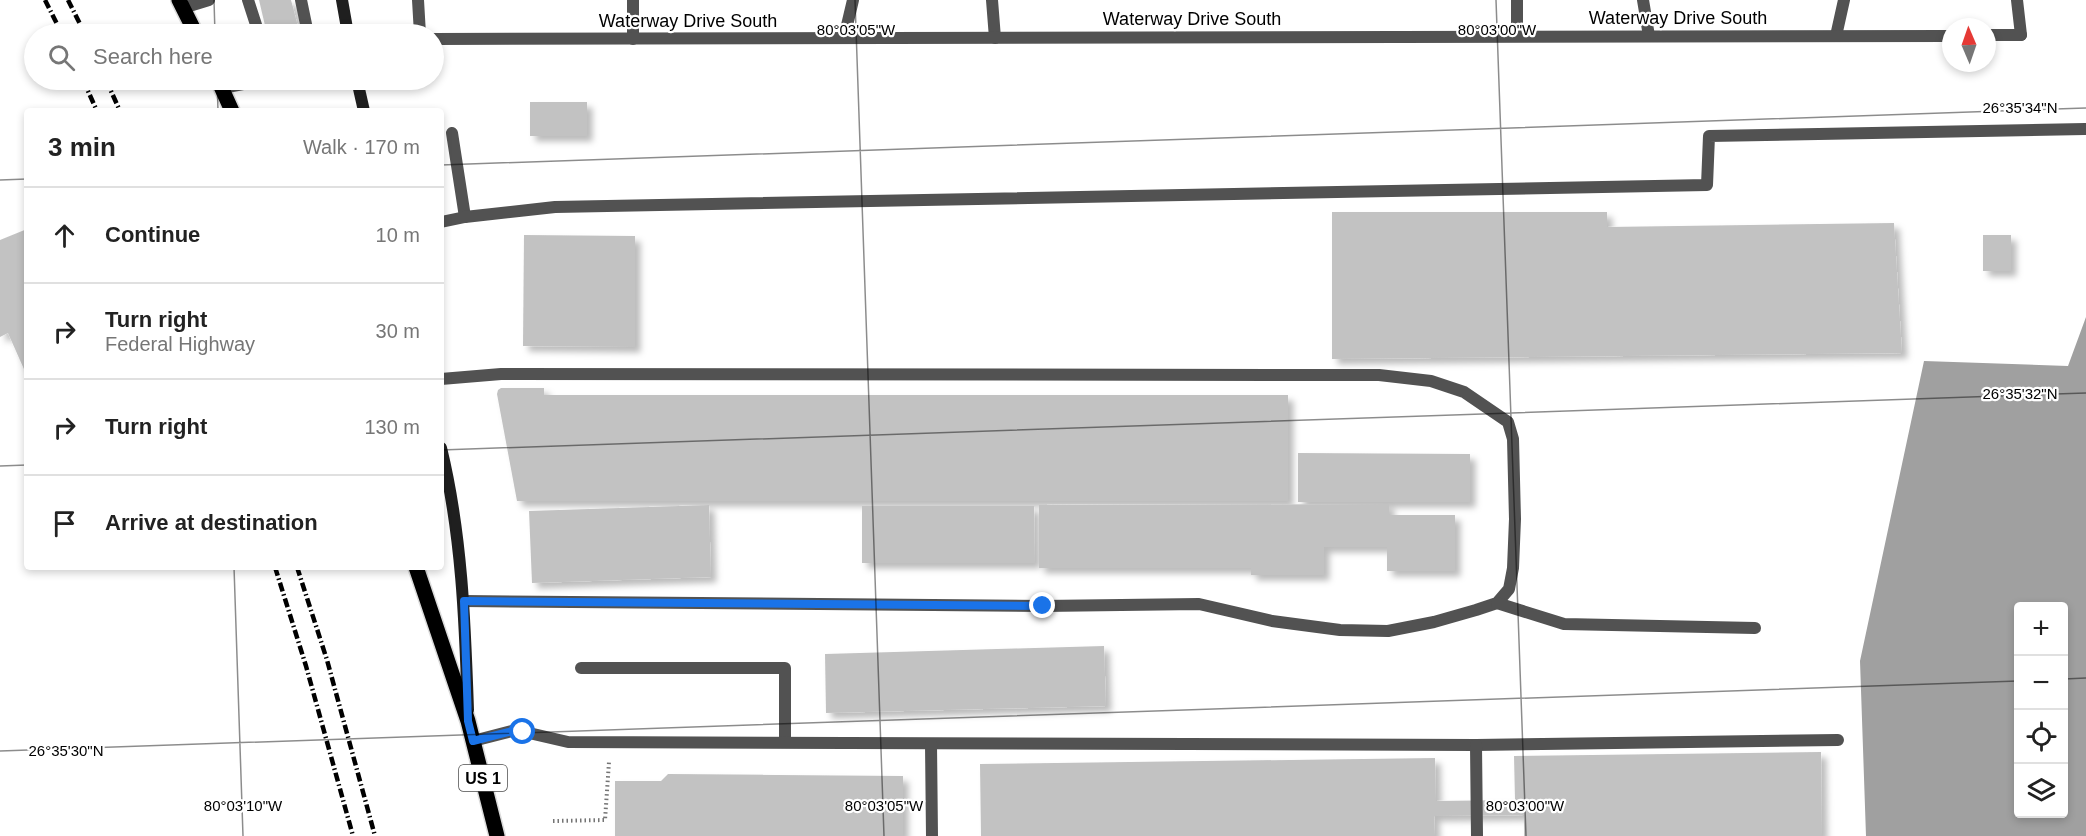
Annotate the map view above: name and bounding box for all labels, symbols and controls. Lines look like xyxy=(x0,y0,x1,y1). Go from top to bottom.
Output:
street label: Waterway Drive South xyxy=(1589,8,1767,28)
street label: Waterway Drive South xyxy=(1103,9,1281,29)
street label: Waterway Drive South xyxy=(599,11,777,31)
north arrow xyxy=(1942,18,1996,72)
text: 80°03'05"W xyxy=(817,21,896,38)
text: 80°03'00"W xyxy=(1458,21,1537,38)
search box xyxy=(24,24,444,90)
icon: search xyxy=(45,41,78,74)
text: Search here xyxy=(93,44,213,69)
text: 26°35'34"N xyxy=(1982,99,2058,116)
text: 3 min xyxy=(48,132,116,162)
text: Walk · 170 m xyxy=(303,136,420,158)
icon: ahead xyxy=(48,219,81,252)
text: Continue xyxy=(105,222,200,247)
text: 10 m xyxy=(376,224,420,246)
text: Turn right xyxy=(105,307,207,332)
icon: right xyxy=(48,315,81,348)
text: 30 m xyxy=(376,320,420,342)
text: Federal Highway xyxy=(105,333,255,355)
text: 26°35'32"N xyxy=(1982,385,2058,402)
icon: right xyxy=(48,411,81,444)
text: Turn right xyxy=(105,414,207,439)
text: 130 m xyxy=(364,416,420,438)
icon: arrive xyxy=(48,507,81,540)
text: Arrive at destination xyxy=(105,510,318,535)
route end xyxy=(1029,592,1055,618)
map controls xyxy=(2014,602,2068,818)
button: + xyxy=(2014,602,2068,656)
button: − xyxy=(2014,656,2068,710)
button: locate xyxy=(2014,710,2068,764)
route start xyxy=(509,718,535,744)
text: 26°35'30"N xyxy=(28,742,104,759)
button: layers xyxy=(2014,764,2068,818)
road number: US 1 xyxy=(459,765,507,791)
text: 80°03'10"W xyxy=(204,797,283,814)
text: 80°03'05"W xyxy=(845,797,924,814)
text: 80°03'00"W xyxy=(1486,797,1565,814)

